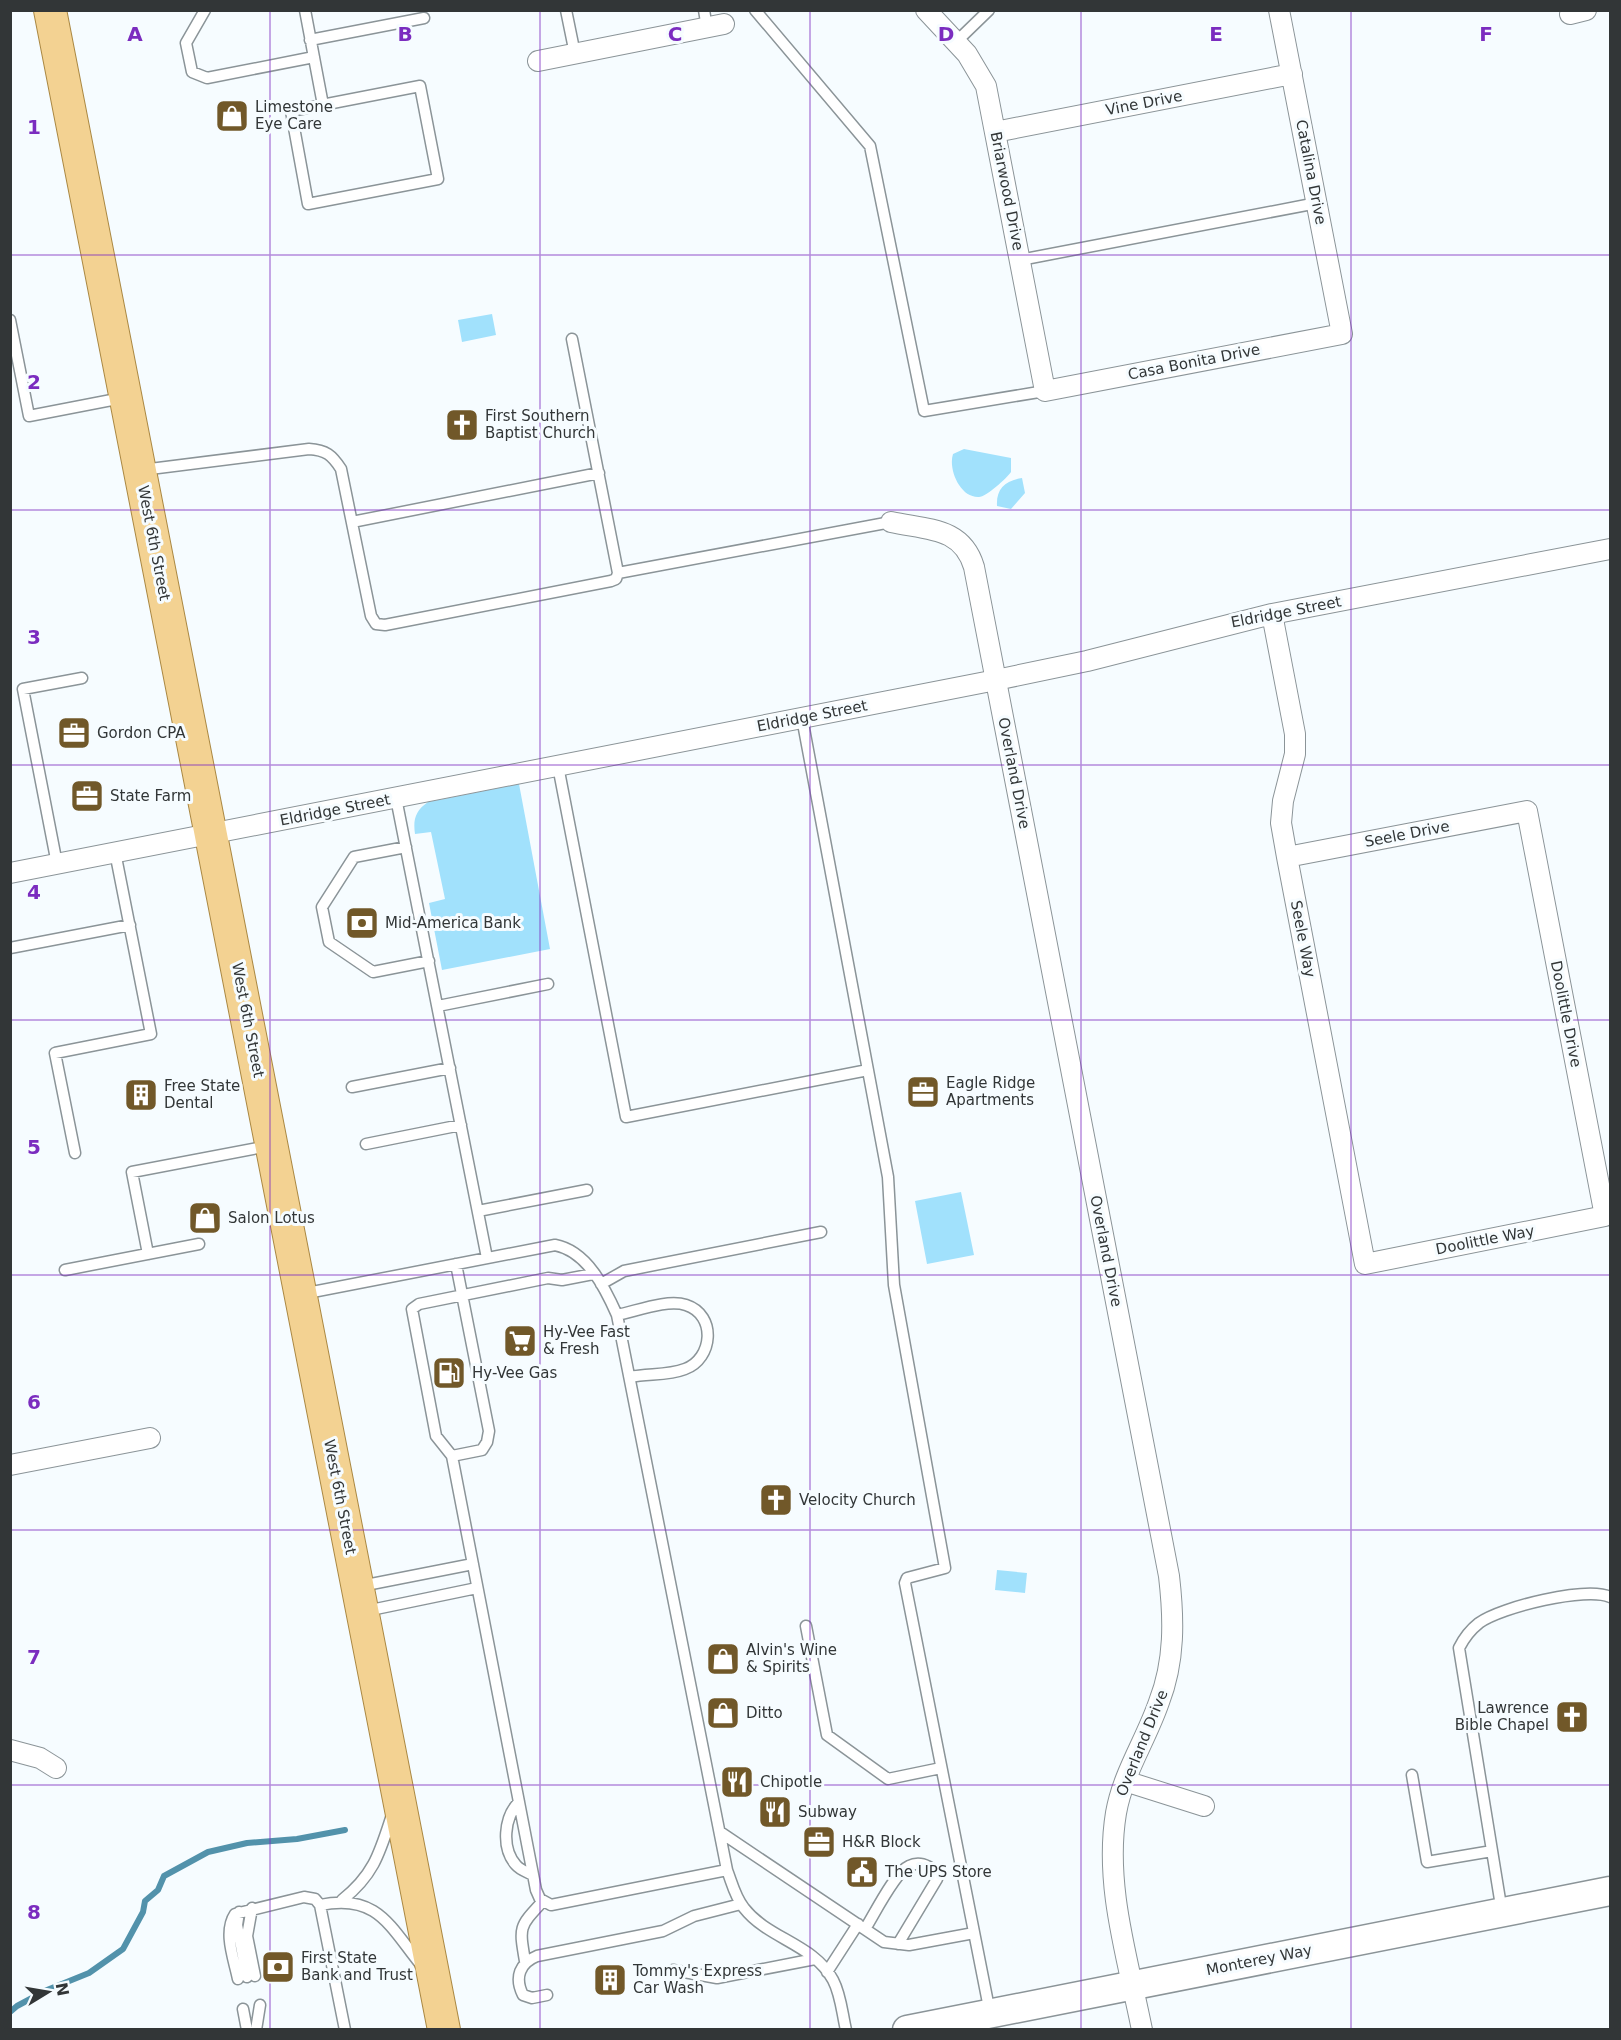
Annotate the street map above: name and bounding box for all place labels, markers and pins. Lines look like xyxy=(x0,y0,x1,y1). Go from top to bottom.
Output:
shop icon: Limestone Eye Care xyxy=(214,98,250,134)
place label: Limestone Eye Care xyxy=(255,98,333,133)
church icon: First Southern Baptist Church xyxy=(444,407,480,443)
place label: First Southern Baptist Church xyxy=(485,407,596,442)
office icon: Gordon CPA xyxy=(56,715,92,751)
place label: Gordon CPA xyxy=(97,724,186,742)
office icon: State Farm xyxy=(69,778,105,814)
place label: State Farm xyxy=(110,787,191,805)
bank icon: Mid-America Bank xyxy=(344,905,380,941)
place label: Mid-America Bank xyxy=(385,914,521,932)
office icon: Eagle Ridge Apartments xyxy=(905,1074,941,1110)
place label: Eagle Ridge Apartments xyxy=(946,1074,1035,1109)
building icon: Free State Dental xyxy=(123,1077,159,1113)
place label: Free State Dental xyxy=(164,1077,240,1112)
shop icon: Salon Lotus xyxy=(187,1200,223,1236)
place label: Salon Lotus xyxy=(228,1209,315,1227)
supermarket icon: Hy-Vee Fast & Fresh xyxy=(502,1323,538,1359)
place label: Hy-Vee Fast & Fresh xyxy=(543,1323,630,1358)
fuel station icon: Hy-Vee Gas xyxy=(431,1355,467,1391)
place label: Hy-Vee Gas xyxy=(472,1364,558,1382)
church icon: Velocity Church xyxy=(758,1482,794,1518)
place label: Velocity Church xyxy=(799,1491,916,1509)
shop icon: Alvin's Wine & Spirits xyxy=(705,1641,741,1677)
place label: Alvin's Wine & Spirits xyxy=(746,1641,837,1676)
shop icon: Ditto xyxy=(705,1695,741,1731)
place label: Lawrence Bible Chapel xyxy=(1455,1699,1549,1734)
church icon: Lawrence Bible Chapel xyxy=(1554,1699,1590,1735)
place label: Ditto xyxy=(746,1704,783,1722)
restaurant icon: Chipotle xyxy=(719,1764,755,1800)
place label: Chipotle xyxy=(760,1773,822,1791)
restaurant icon: Subway xyxy=(757,1794,793,1830)
place label: Subway xyxy=(798,1803,857,1821)
office icon: H&R Block xyxy=(801,1824,837,1860)
place label: H&R Block xyxy=(842,1833,921,1851)
public building icon: The UPS Store xyxy=(844,1854,880,1890)
place label: The UPS Store xyxy=(884,1863,992,1881)
bank icon: First State Bank and Trust xyxy=(260,1949,296,1985)
place label: First State Bank and Trust xyxy=(301,1949,413,1984)
building icon: Tommy's Express Car Wash xyxy=(592,1962,628,1998)
place label: Tommy's Express Car Wash xyxy=(632,1962,762,1997)

